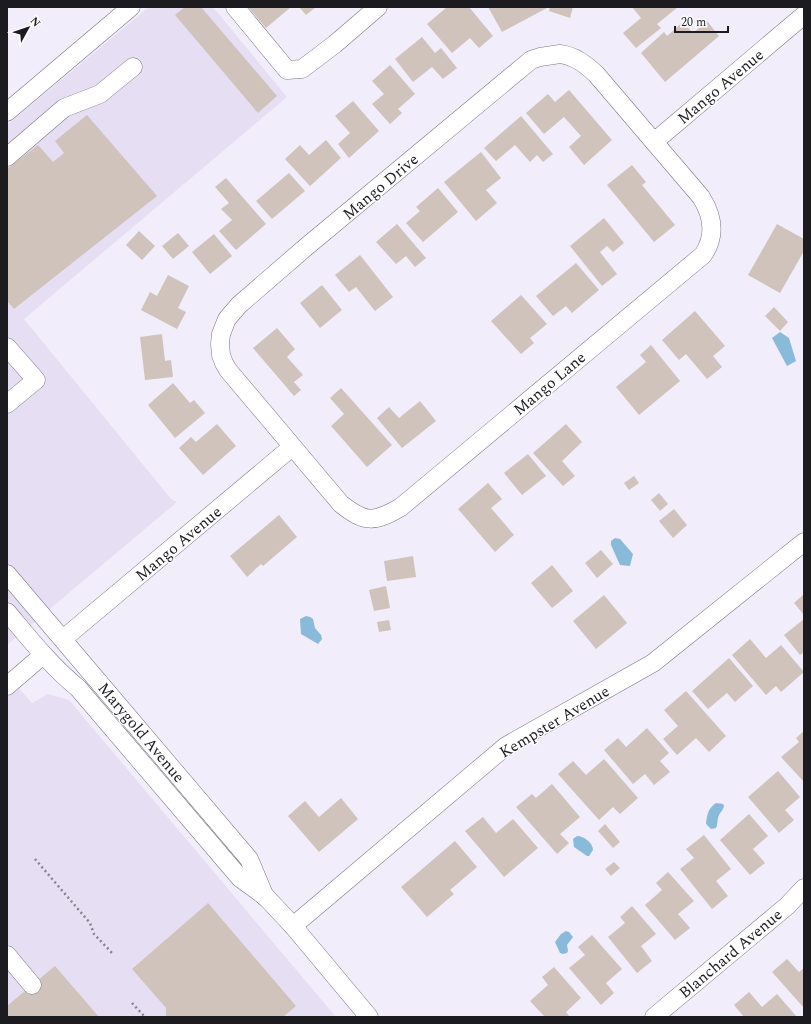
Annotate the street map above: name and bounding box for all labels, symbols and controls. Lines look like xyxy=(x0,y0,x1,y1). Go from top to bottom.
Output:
north arrow xyxy=(8,8,48,48)
scale bar xyxy=(675,8,728,34)
text: N xyxy=(26,13,45,31)
text: 20 m xyxy=(681,13,706,32)
street label: Mango Avenue xyxy=(672,43,769,130)
street label: Mango Drive xyxy=(337,148,424,226)
street label: Mango Lane xyxy=(508,346,591,421)
street label: Mango Avenue xyxy=(130,500,227,587)
street label: Marygold Avenue xyxy=(92,677,191,788)
street label: Kempster Avenue xyxy=(495,679,614,764)
street label: Blanchard Avenue xyxy=(674,903,788,1004)

